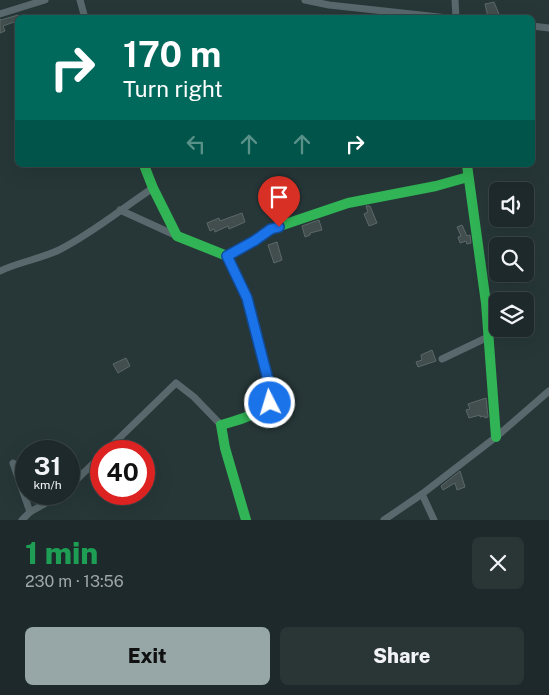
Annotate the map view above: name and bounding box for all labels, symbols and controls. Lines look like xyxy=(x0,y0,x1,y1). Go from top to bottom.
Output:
text: 170 m xyxy=(123,34,221,75)
icon: right xyxy=(40,35,105,100)
text: Turn right xyxy=(123,76,223,102)
icon: left xyxy=(182,130,210,158)
icon: ahead xyxy=(235,130,263,158)
icon: ahead xyxy=(288,130,316,158)
icon: right xyxy=(341,130,369,158)
pin xyxy=(258,176,300,227)
map controls xyxy=(489,182,534,337)
button: sound xyxy=(489,182,534,227)
icon: arrive xyxy=(265,183,293,211)
button: search xyxy=(489,237,534,282)
button: layers xyxy=(489,292,534,337)
position arrow xyxy=(243,376,295,428)
speed limit sign: 40 xyxy=(90,440,155,505)
text: 31 xyxy=(34,451,61,481)
text: km/h xyxy=(33,478,62,492)
text: 1 min xyxy=(25,535,98,571)
button: close xyxy=(472,537,524,589)
text: 230 m · 13:56 xyxy=(25,572,124,591)
button: Exit xyxy=(25,627,270,685)
button: Share xyxy=(280,627,524,685)

